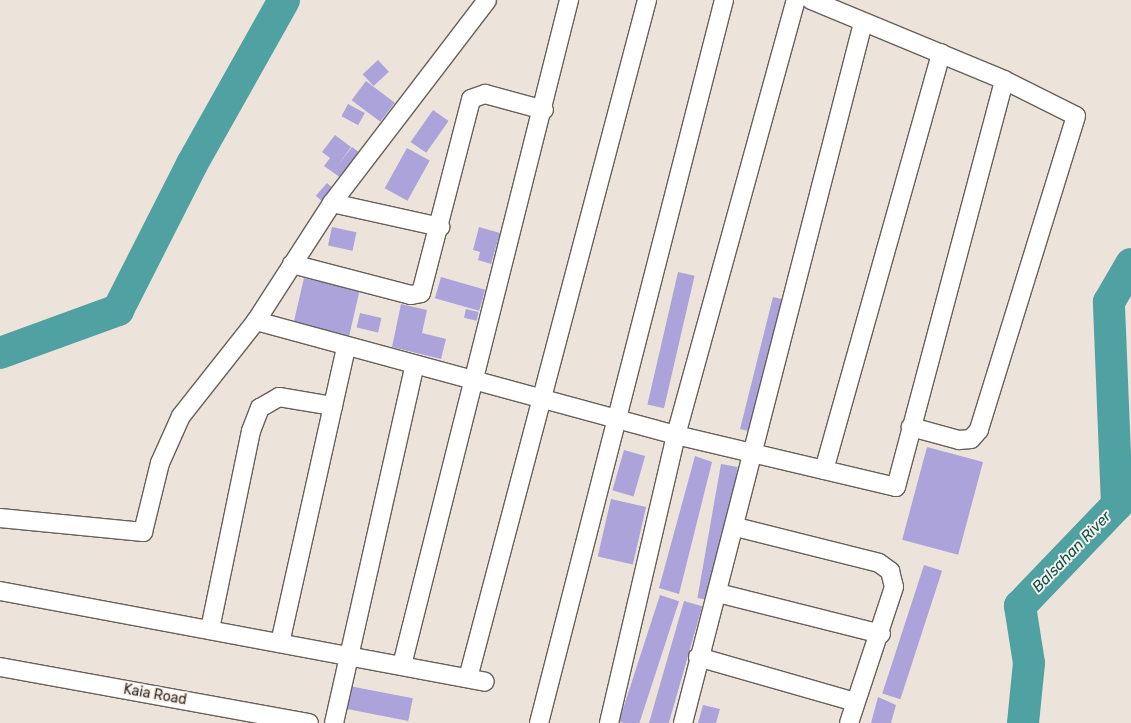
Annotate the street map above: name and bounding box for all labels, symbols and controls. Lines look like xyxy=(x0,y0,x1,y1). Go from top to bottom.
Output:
water label: Balsahan River xyxy=(1029,508,1115,596)
street label: Kaia Road xyxy=(122,681,188,709)

